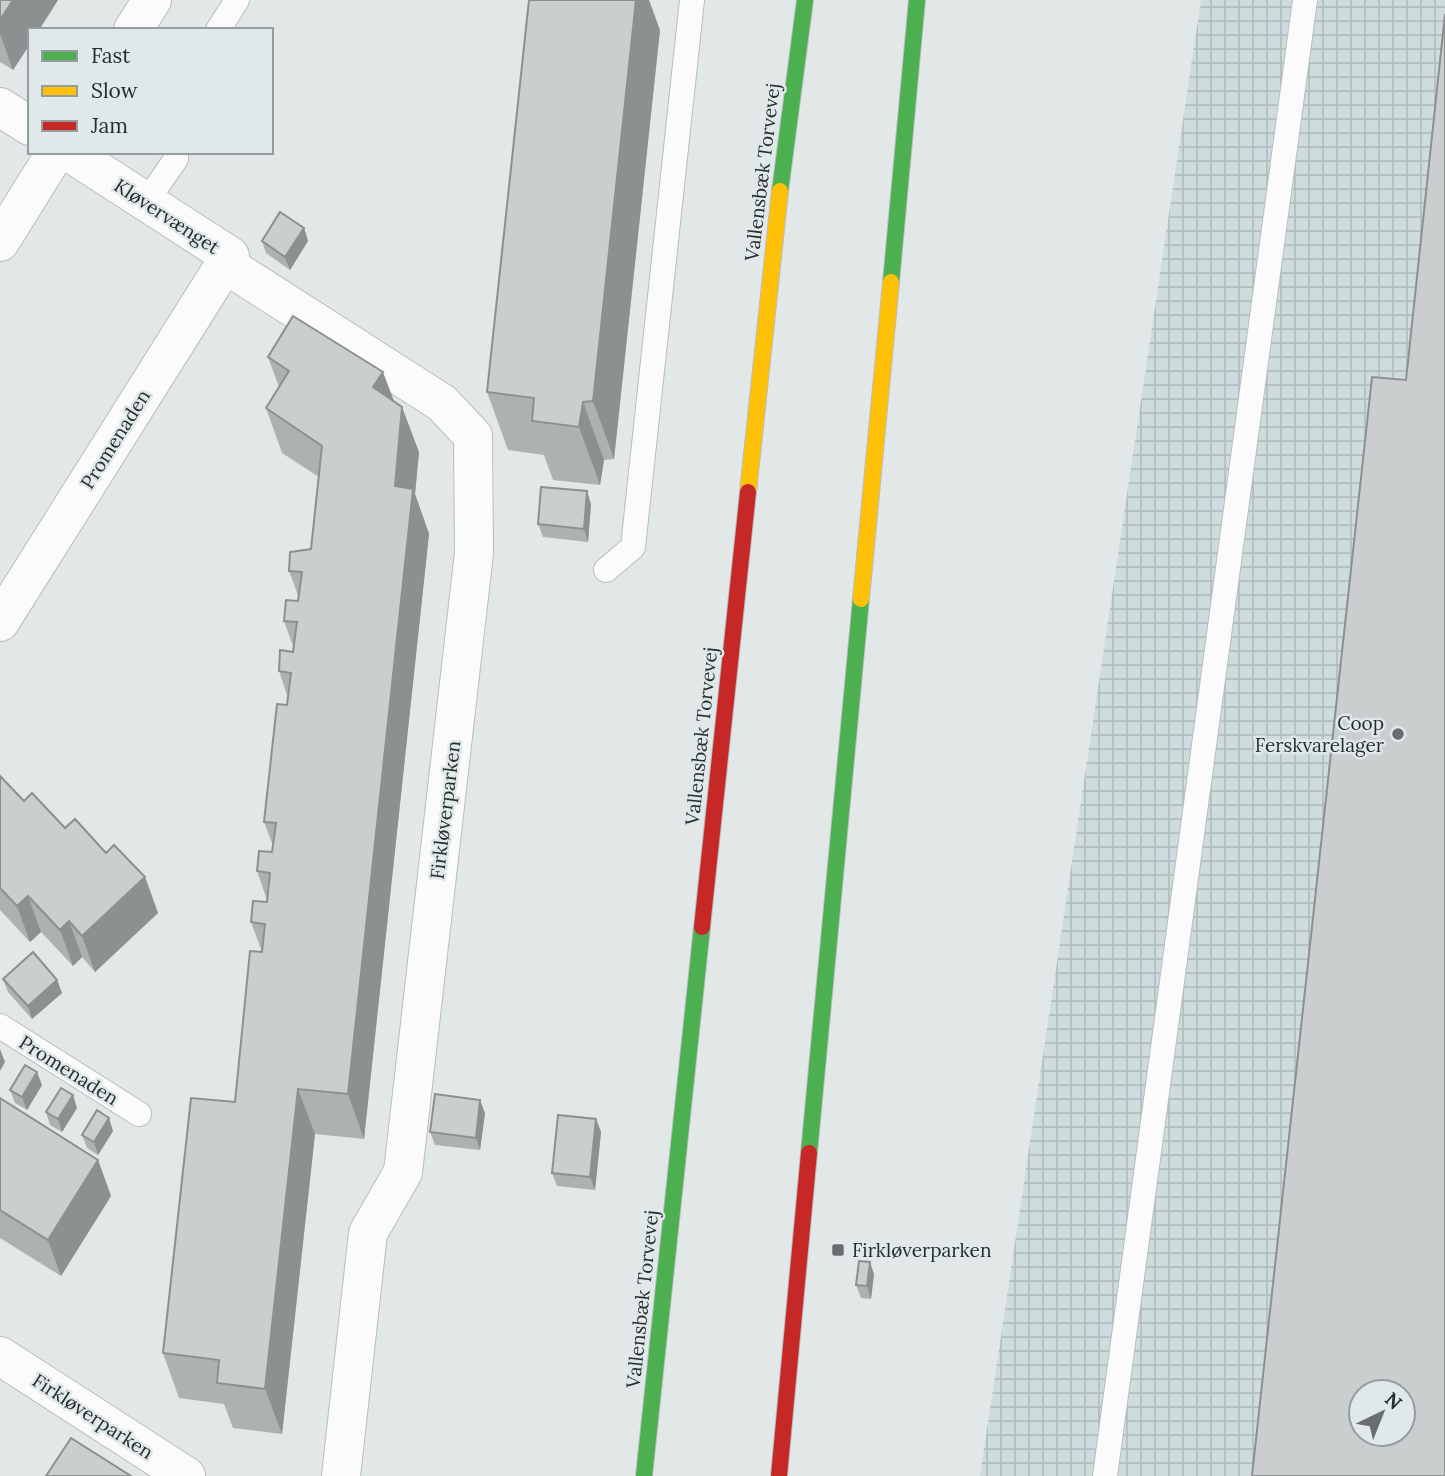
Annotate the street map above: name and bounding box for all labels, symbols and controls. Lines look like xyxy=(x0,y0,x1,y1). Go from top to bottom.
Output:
legend xyxy=(28,28,273,154)
text: Fast xyxy=(91,42,131,69)
text: Slow xyxy=(91,77,138,104)
street label: Vallensbæk Torvevej xyxy=(739,82,785,263)
text: Jam xyxy=(90,112,128,139)
street label: Kløvervænget xyxy=(110,173,225,259)
street label: Promenaden xyxy=(75,385,155,493)
street label: Vallensbæk Torvevej xyxy=(680,646,722,827)
place label: Coop Ferskvarelager xyxy=(1255,711,1385,757)
marker: Coop Ferskvarelager xyxy=(1390,726,1406,742)
street label: Firkløverparken xyxy=(425,739,465,881)
street label: Promenaden xyxy=(15,1030,123,1110)
street label: Vallensbæk Torvevej xyxy=(621,1209,663,1390)
place label: Firkløverparken xyxy=(852,1238,991,1262)
marker: Firkløverparken xyxy=(830,1242,846,1258)
street label: Firkløverparken xyxy=(28,1368,158,1464)
north arrow xyxy=(1347,1378,1417,1448)
text: N xyxy=(1380,1387,1407,1415)

